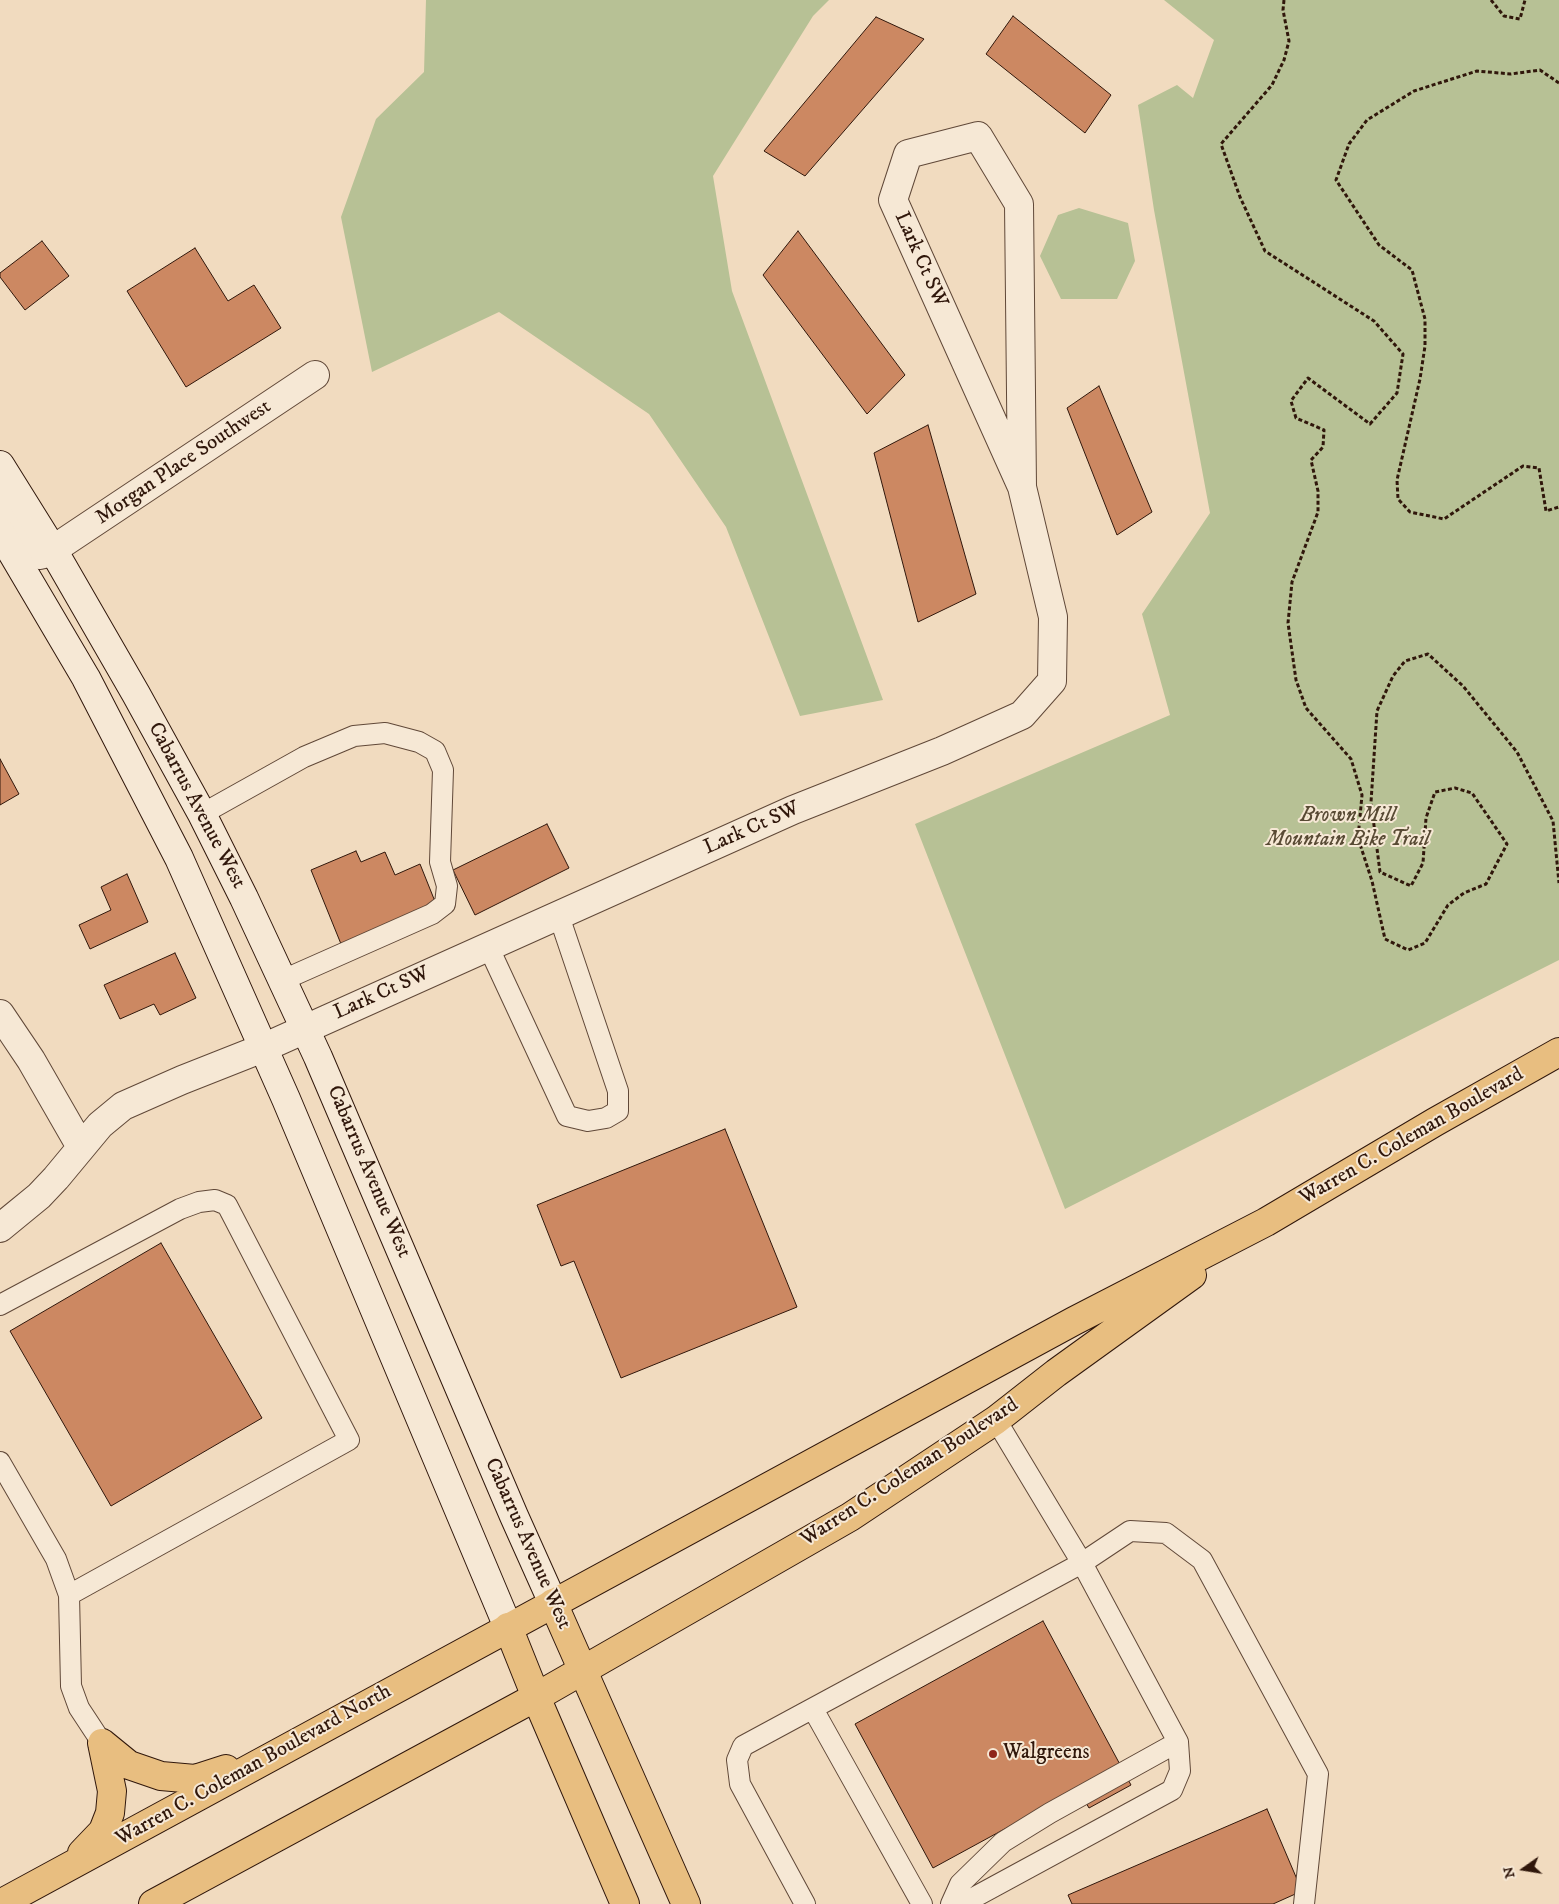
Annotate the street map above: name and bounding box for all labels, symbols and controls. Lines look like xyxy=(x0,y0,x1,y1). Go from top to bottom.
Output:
street label: Lark Ct SW xyxy=(888,208,952,312)
street label: Morgan Place Southwest xyxy=(92,395,276,531)
street label: Cabarrus Avenue West xyxy=(142,719,250,893)
street label: Lark Ct SW xyxy=(700,797,804,861)
park label: Brown Mill Mountain Bike Trail xyxy=(1266,804,1430,854)
street label: Lark Ct SW xyxy=(330,962,434,1026)
street label: Warren C. Coleman Boulevard xyxy=(1296,1063,1528,1211)
street label: Cabarrus Avenue West xyxy=(320,1082,416,1262)
street label: Warren C. Coleman Boulevard xyxy=(796,1393,1024,1553)
street label: Cabarrus Avenue West xyxy=(478,1455,576,1633)
street label: Warren C. Coleman Boulevard North xyxy=(112,1680,396,1852)
place label: Walgreens xyxy=(1003,1741,1090,1767)
marker: Walgreens xyxy=(987,1748,999,1760)
north arrow xyxy=(1499,1844,1549,1894)
text: N xyxy=(1499,1865,1519,1880)

